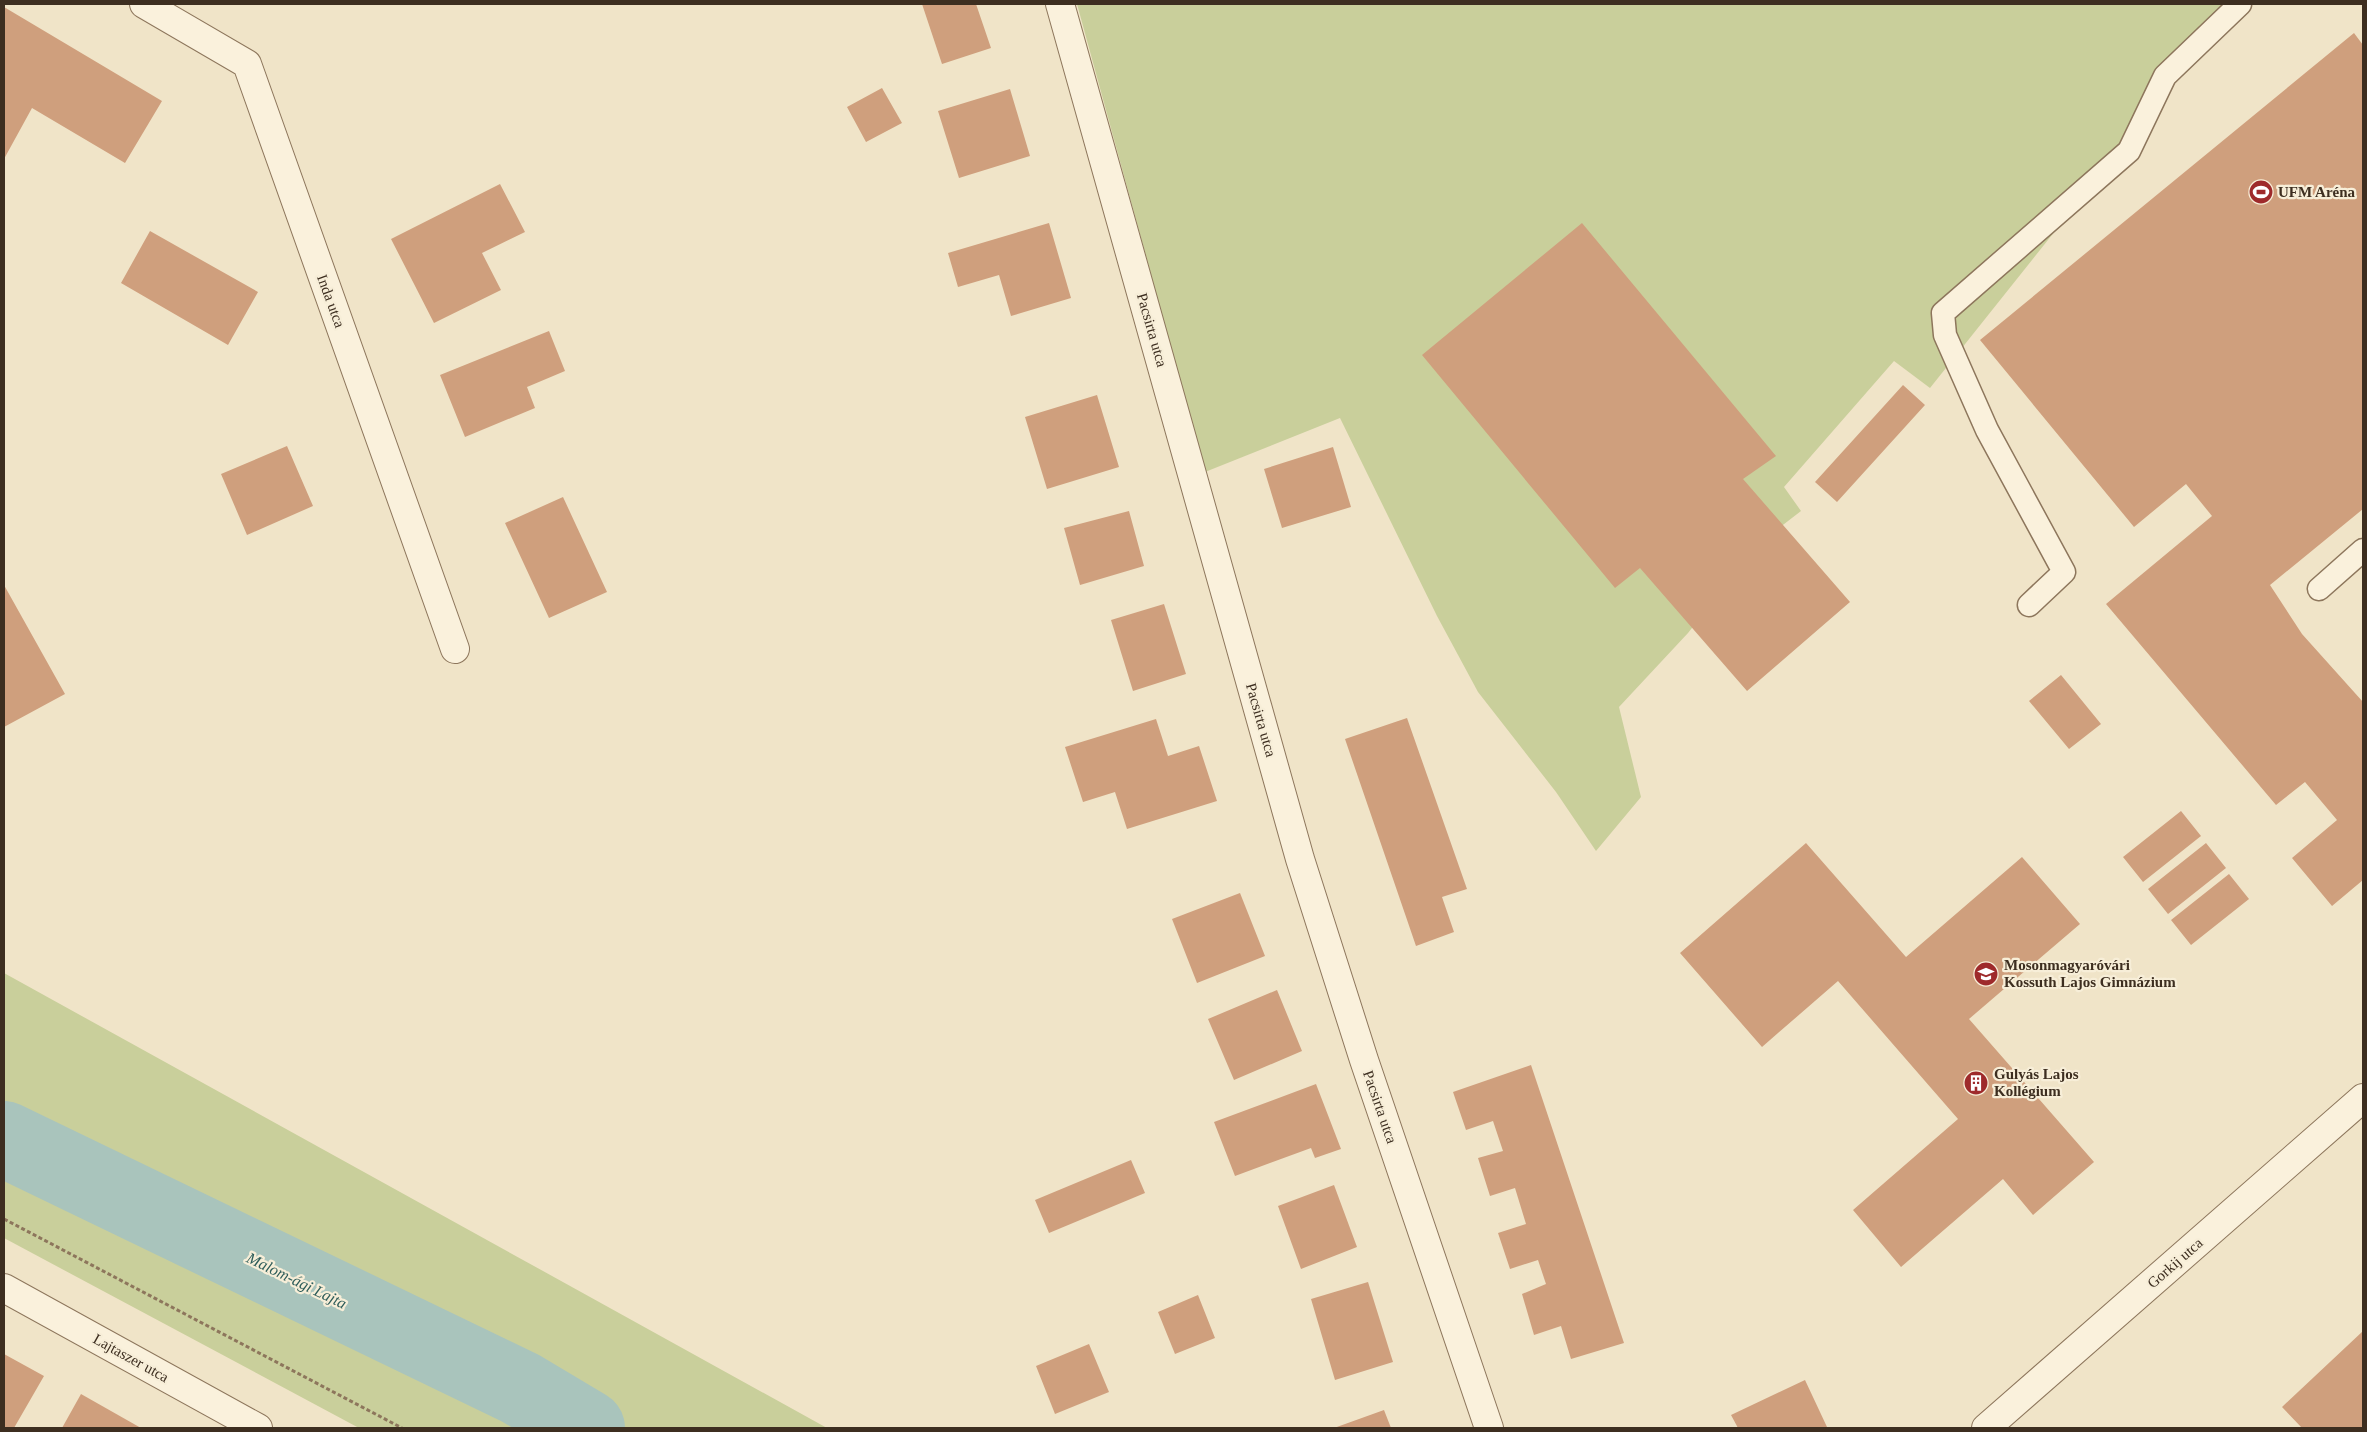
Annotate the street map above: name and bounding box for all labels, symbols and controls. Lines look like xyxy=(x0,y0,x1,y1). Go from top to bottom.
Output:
sports icon: UFM Aréna xyxy=(2248,179,2274,205)
place label: UFM Aréna xyxy=(2278,184,2356,200)
street label: Inda utca xyxy=(314,272,348,330)
street label: Pacsirta utca xyxy=(1134,291,1170,369)
street label: Pacsirta utca xyxy=(1243,681,1279,759)
place label: Mosonmagyaróvári Kossuth Lajos Gimnázium xyxy=(2004,957,2176,990)
school or university icon: Mosonmagyaróvári Kossuth Lajos Gimnázium xyxy=(1973,961,1999,987)
place label: Gulyás Lajos Kollégium xyxy=(1994,1066,2079,1099)
street label: Pacsirta utca xyxy=(1360,1068,1400,1146)
building icon: Gulyás Lajos Kollégium xyxy=(1963,1070,1989,1096)
street label: Gorkij utca xyxy=(2144,1234,2206,1291)
water label: Malom-ági Lajta xyxy=(243,1249,349,1313)
street label: Lajtaszer utca xyxy=(91,1331,172,1385)

